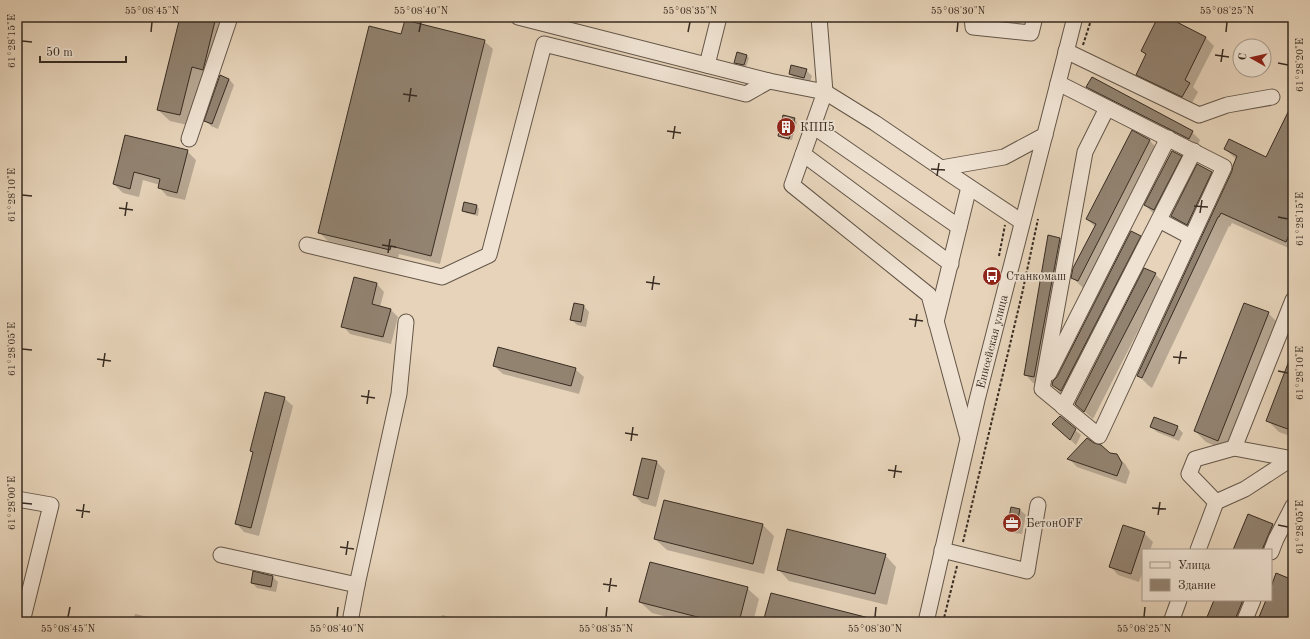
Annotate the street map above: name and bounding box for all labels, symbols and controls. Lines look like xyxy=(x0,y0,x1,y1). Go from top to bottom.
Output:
text: 55°08'45"N xyxy=(125,6,180,16)
text: 55°08'40"N xyxy=(394,6,449,16)
text: 55°08'35"N xyxy=(663,6,718,16)
text: 55°08'30"N xyxy=(931,6,986,16)
text: 55°08'25"N xyxy=(1200,6,1255,16)
text: 61°28'15"E xyxy=(7,14,17,68)
scale bar xyxy=(40,38,126,64)
north arrow xyxy=(1232,38,1272,78)
text: 61°28'20"E xyxy=(1295,38,1305,92)
text: 50 m xyxy=(46,46,73,59)
text: С xyxy=(1238,52,1250,61)
building icon: КПП5 xyxy=(775,116,797,138)
place label: КПП5 xyxy=(800,121,835,134)
text: 61°28'10"E xyxy=(7,168,17,222)
text: 61°28'15"E xyxy=(1295,192,1305,246)
bus stop icon: Станкомаш xyxy=(981,265,1003,287)
place label: Станкомаш xyxy=(1006,271,1066,283)
street label: Енисейская улица xyxy=(975,294,1011,390)
text: 61°28'05"E xyxy=(7,322,17,376)
text: 61°28'10"E xyxy=(1295,346,1305,400)
text: 61°28'00"E xyxy=(7,476,17,530)
text: 61°28'05"E xyxy=(1295,500,1305,554)
office icon: БетонOFF xyxy=(1001,512,1023,534)
place label: БетонOFF xyxy=(1026,518,1083,530)
legend xyxy=(1142,549,1272,601)
text: Улица xyxy=(1178,560,1211,572)
text: Здание xyxy=(1178,580,1216,592)
text: 55°08'45"N xyxy=(41,624,96,634)
text: 55°08'40"N xyxy=(310,624,365,634)
text: 55°08'35"N xyxy=(579,624,634,634)
text: 55°08'30"N xyxy=(848,624,903,634)
text: 55°08'25"N xyxy=(1117,624,1172,634)

